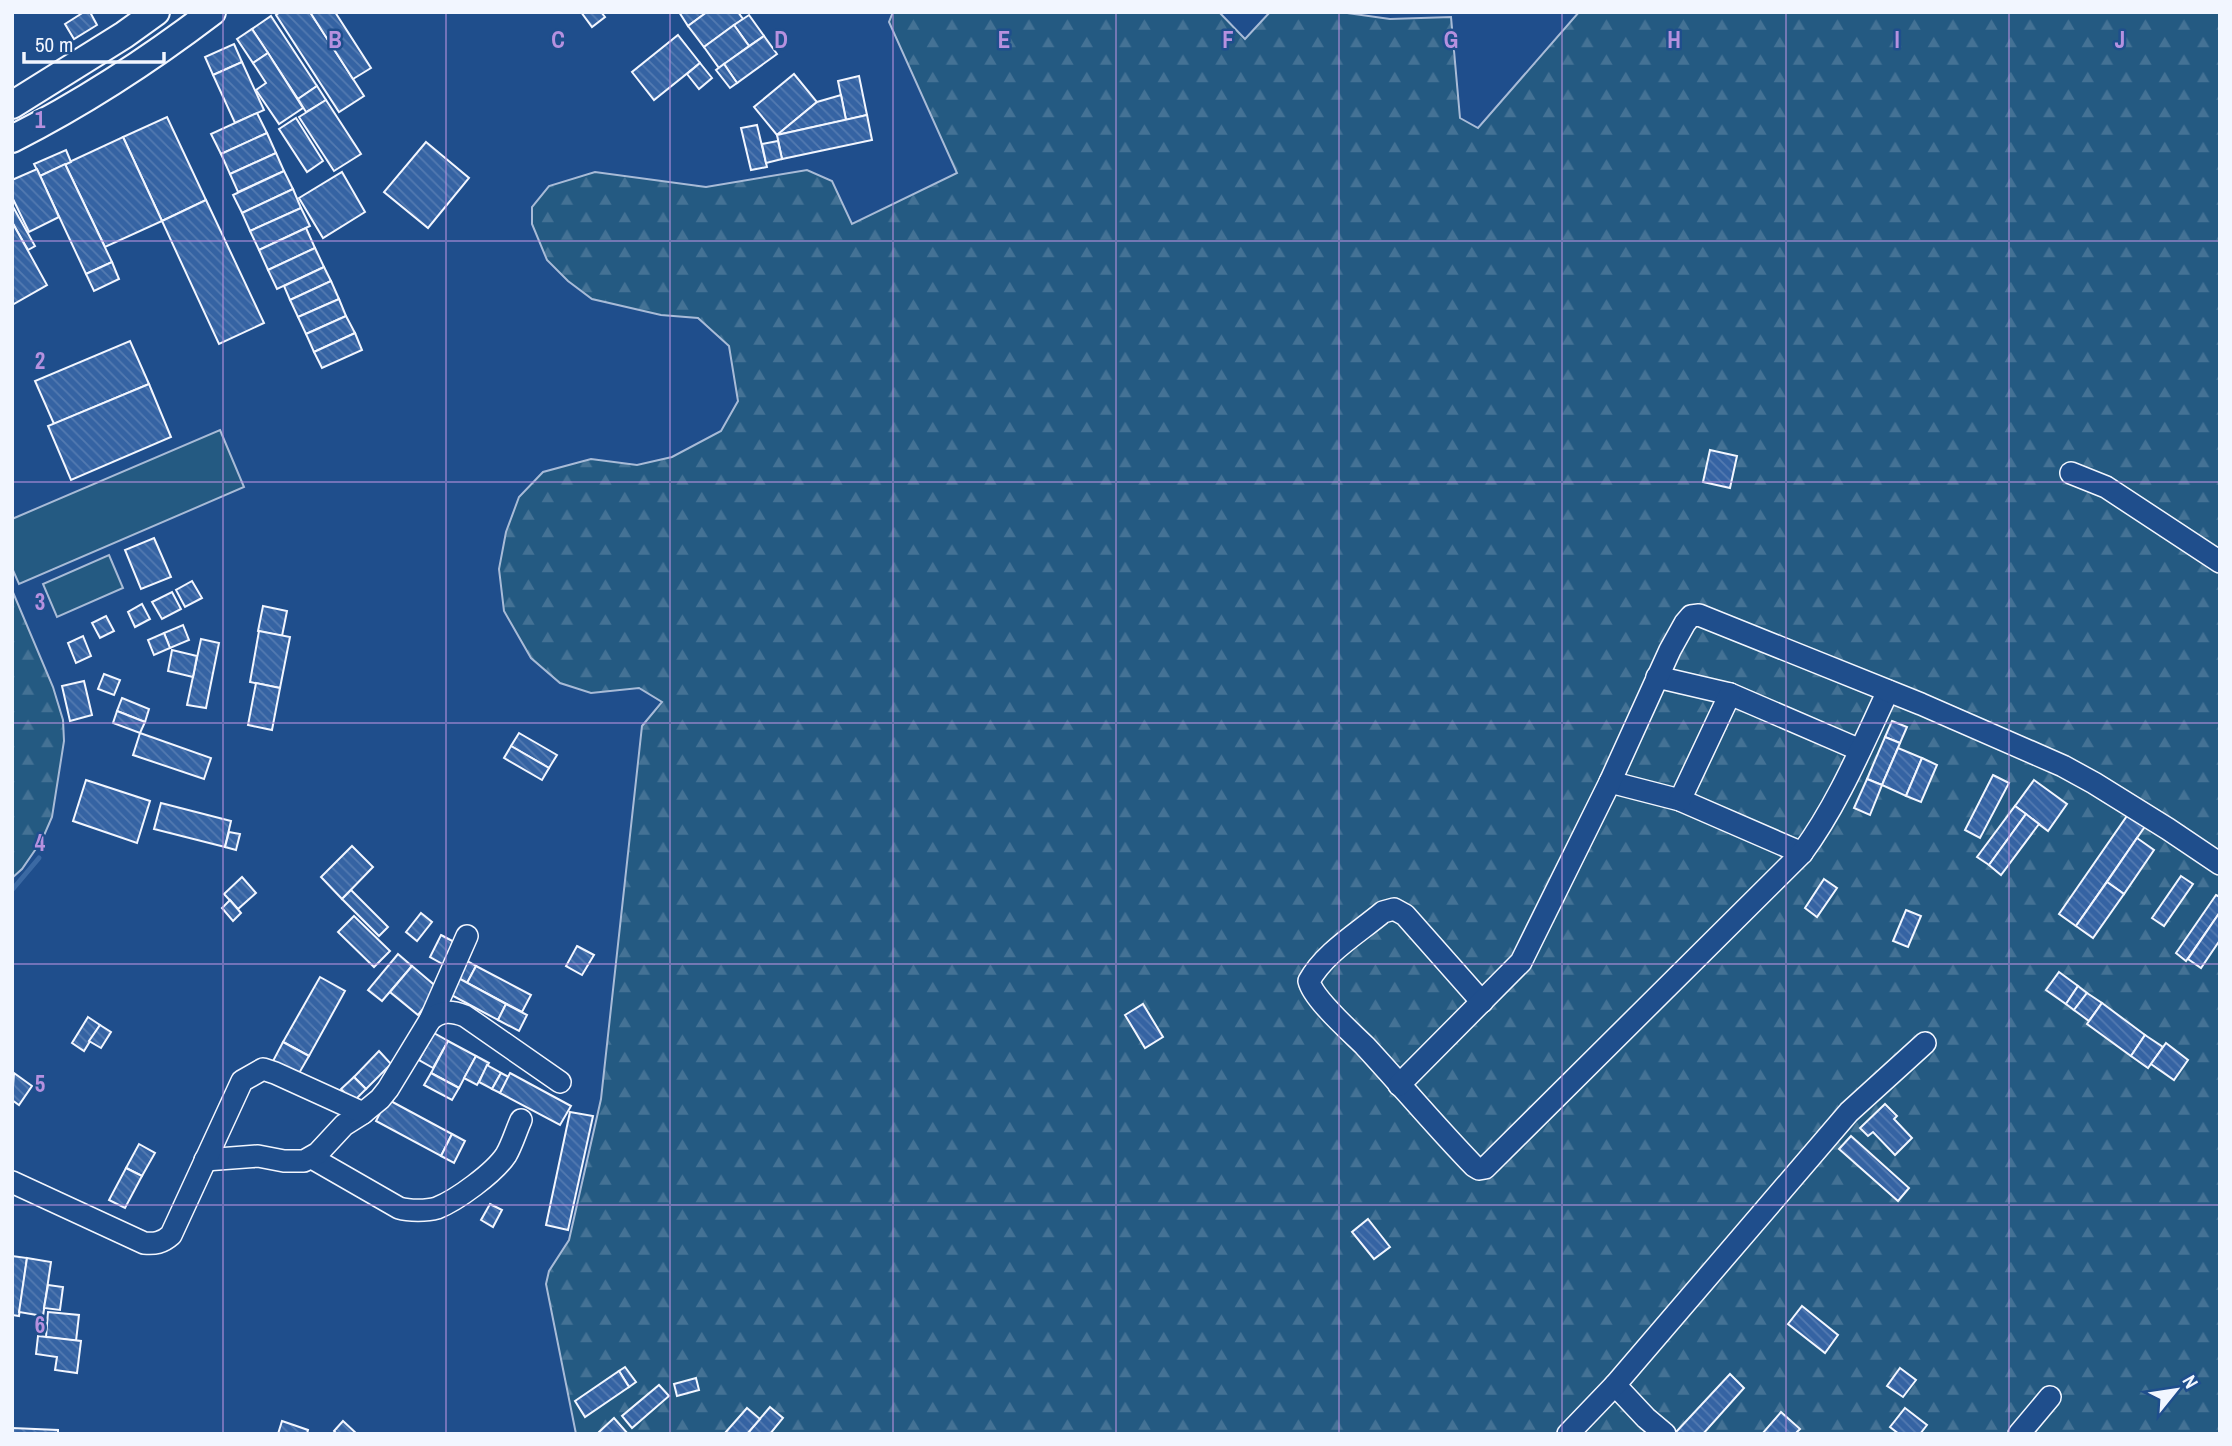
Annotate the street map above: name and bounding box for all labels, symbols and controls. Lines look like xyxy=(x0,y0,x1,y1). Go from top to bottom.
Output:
scale bar xyxy=(24,21,164,65)
text: B xyxy=(328,24,342,55)
text: C xyxy=(551,24,565,55)
text: D xyxy=(774,24,788,55)
text: E xyxy=(998,24,1010,55)
text: F xyxy=(1222,24,1234,55)
text: G xyxy=(1444,24,1458,55)
text: H xyxy=(1667,24,1681,55)
text: I xyxy=(1894,24,1900,55)
text: J xyxy=(2115,24,2125,55)
text: 50 m xyxy=(35,30,73,59)
text: 1 xyxy=(35,104,46,135)
text: 2 xyxy=(35,345,45,376)
text: 3 xyxy=(35,586,45,617)
text: 4 xyxy=(35,827,46,858)
text: 5 xyxy=(35,1068,45,1099)
text: 6 xyxy=(35,1309,45,1340)
north arrow xyxy=(2141,1355,2211,1425)
text: N xyxy=(2177,1370,2205,1393)

